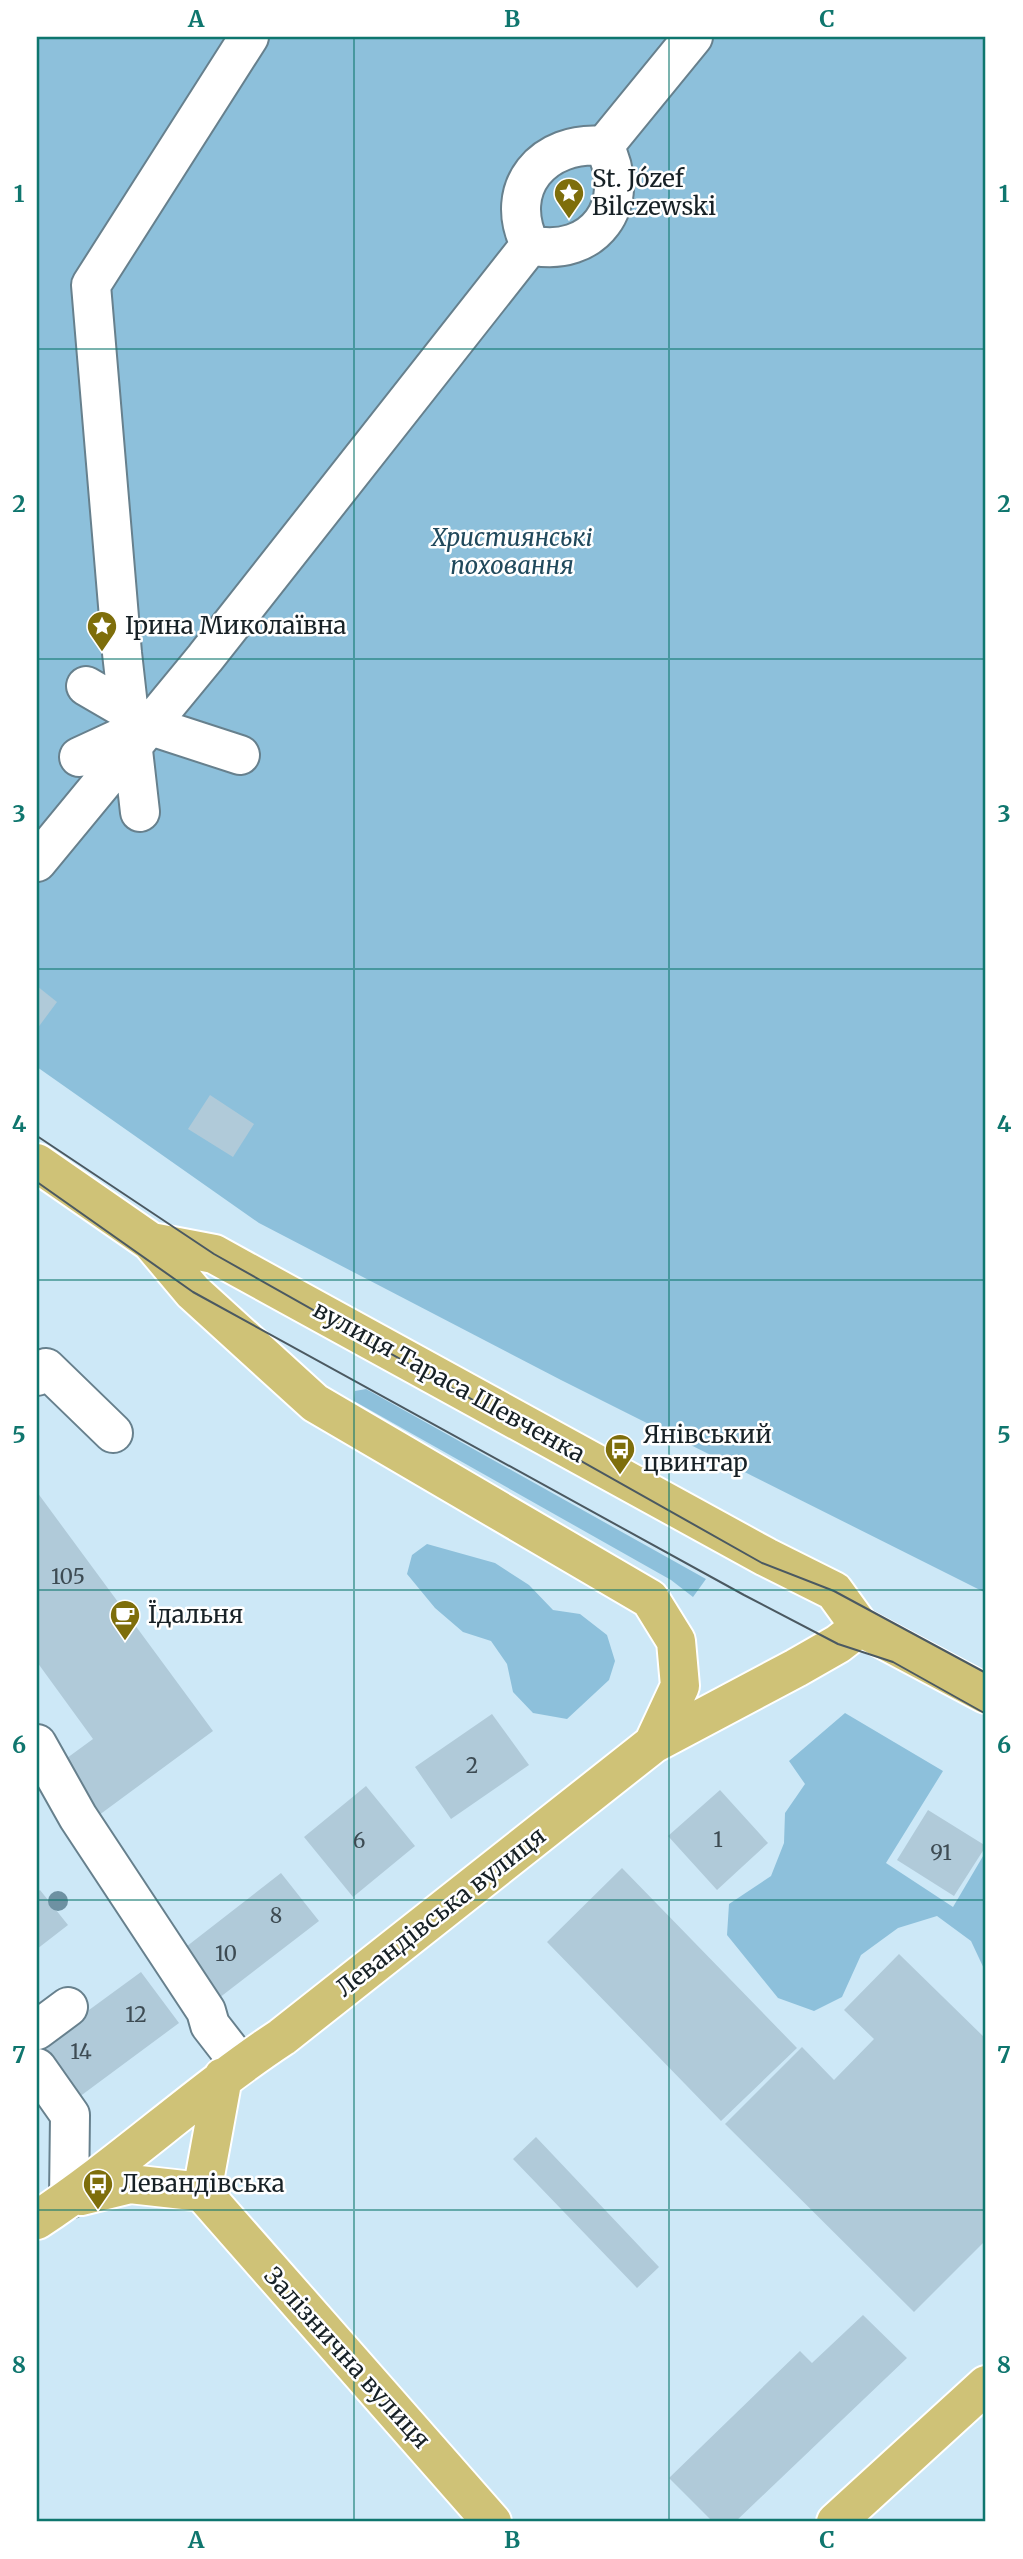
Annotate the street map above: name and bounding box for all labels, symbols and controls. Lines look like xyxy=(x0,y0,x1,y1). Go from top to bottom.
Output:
text: A xyxy=(187,4,205,33)
text: B xyxy=(504,4,520,33)
text: C xyxy=(819,4,835,33)
place label: St. Józef Bilczewski xyxy=(592,163,716,222)
place icon: St. Józef Bilczewski xyxy=(552,176,586,220)
text: 1 xyxy=(14,179,25,208)
text: 1 xyxy=(999,179,1010,208)
text: 2 xyxy=(12,489,26,518)
text: 2 xyxy=(997,489,1011,518)
park label: Християнські поховання xyxy=(430,522,593,581)
place icon: Ірина Миколаївна xyxy=(85,609,119,653)
place label: Ірина Миколаївна xyxy=(125,610,347,641)
text: 3 xyxy=(12,799,26,828)
text: 3 xyxy=(997,799,1011,828)
text: 4 xyxy=(12,1109,27,1138)
text: 4 xyxy=(997,1109,1012,1138)
street label: вулиця Тараса Шевченка xyxy=(308,1294,591,1469)
place label: Янівський цвинтар xyxy=(643,1419,772,1478)
text: 5 xyxy=(12,1420,26,1449)
text: 5 xyxy=(997,1420,1011,1449)
bus stop icon: Янівський цвинтар xyxy=(603,1432,637,1476)
house number: 105 xyxy=(51,1563,85,1590)
cafe icon: Їдальня xyxy=(108,1598,142,1642)
place label: Їдальня xyxy=(148,1599,243,1630)
text: 6 xyxy=(12,1730,26,1759)
text: 6 xyxy=(997,1730,1011,1759)
house number: 2 xyxy=(466,1752,478,1779)
street label: Левандівська вулиця xyxy=(329,1820,552,2003)
house number: 1 xyxy=(713,1826,723,1853)
house number: 6 xyxy=(353,1827,365,1854)
house number: 91 xyxy=(930,1839,952,1866)
house number: 8 xyxy=(270,1902,282,1929)
house number: 10 xyxy=(215,1940,237,1967)
house number: 12 xyxy=(125,2001,147,2028)
house number: 14 xyxy=(70,2038,92,2065)
text: 7 xyxy=(12,2040,26,2069)
text: 7 xyxy=(997,2040,1011,2069)
bus stop icon: Левандівська xyxy=(81,2167,115,2211)
place label: Левандівська xyxy=(121,2168,285,2199)
street label: Залізнична вулиця xyxy=(258,2260,437,2455)
text: 8 xyxy=(12,2350,26,2379)
text: 8 xyxy=(997,2350,1011,2379)
text: A xyxy=(187,2525,205,2554)
text: B xyxy=(504,2525,520,2554)
text: C xyxy=(819,2525,835,2554)

